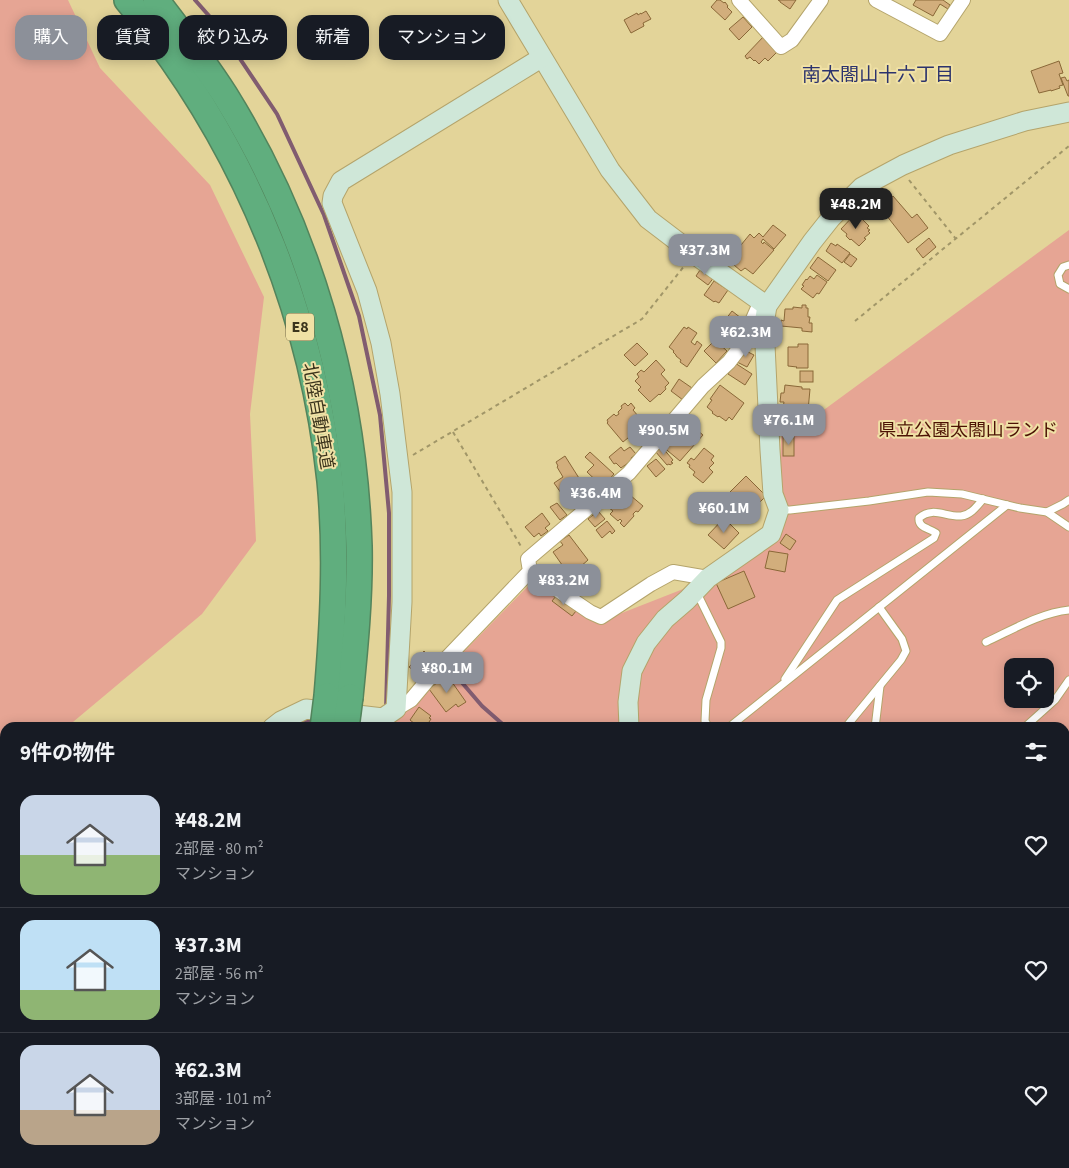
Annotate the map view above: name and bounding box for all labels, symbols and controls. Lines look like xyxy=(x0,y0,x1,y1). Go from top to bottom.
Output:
chip: 購入 xyxy=(15,15,87,60)
chip: 賃貸 xyxy=(97,15,169,60)
chip: 絞り込み xyxy=(179,15,287,60)
chip: 新着 xyxy=(297,15,369,60)
chip: マンション xyxy=(379,15,505,60)
district label: 南太閤山十六丁目 xyxy=(802,62,954,89)
pin: ¥48.2M xyxy=(815,188,897,230)
text: ¥48.2M xyxy=(831,193,881,215)
pin: ¥37.3M xyxy=(664,234,746,276)
text: ¥37.3M xyxy=(680,239,730,261)
road number: E8 xyxy=(286,314,314,341)
pin: ¥62.3M xyxy=(705,316,787,358)
text: ¥62.3M xyxy=(721,321,771,343)
street label: 北陸自動車道 xyxy=(296,361,340,471)
pin: ¥76.1M xyxy=(748,404,830,446)
text: ¥76.1M xyxy=(764,409,814,431)
pin: ¥90.5M xyxy=(623,414,705,456)
park label: 県立公園太閤山ランド xyxy=(878,418,1058,443)
text: ¥90.5M xyxy=(639,419,689,441)
pin: ¥36.4M xyxy=(555,476,637,519)
text: ¥36.4M xyxy=(571,482,621,504)
pin: ¥60.1M xyxy=(683,492,765,534)
text: ¥60.1M xyxy=(699,497,749,519)
pin: ¥83.2M xyxy=(523,564,605,606)
text: ¥83.2M xyxy=(539,569,589,591)
pin: ¥80.1M xyxy=(406,652,488,694)
text: ¥80.1M xyxy=(422,657,472,679)
map controls xyxy=(1004,658,1054,708)
button: locate xyxy=(1004,658,1054,708)
text: 9件の物件 xyxy=(20,738,115,768)
icon: filters xyxy=(1022,738,1050,766)
text: ¥48.2M xyxy=(175,805,242,835)
icon: home xyxy=(60,815,120,875)
icon: heart xyxy=(1022,831,1050,859)
text: 2部屋 · 80 m² xyxy=(175,838,264,860)
text: マンション xyxy=(175,863,255,885)
text: ¥37.3M xyxy=(175,930,242,960)
icon: home xyxy=(60,940,120,1000)
icon: heart xyxy=(1022,956,1050,984)
text: 2部屋 · 56 m² xyxy=(175,963,264,985)
text: マンション xyxy=(175,988,255,1010)
text: ¥62.3M xyxy=(175,1055,242,1085)
icon: home xyxy=(60,1065,120,1125)
icon: heart xyxy=(1022,1081,1050,1109)
text: 3部屋 · 101 m² xyxy=(175,1088,272,1110)
text: マンション xyxy=(175,1113,255,1135)

